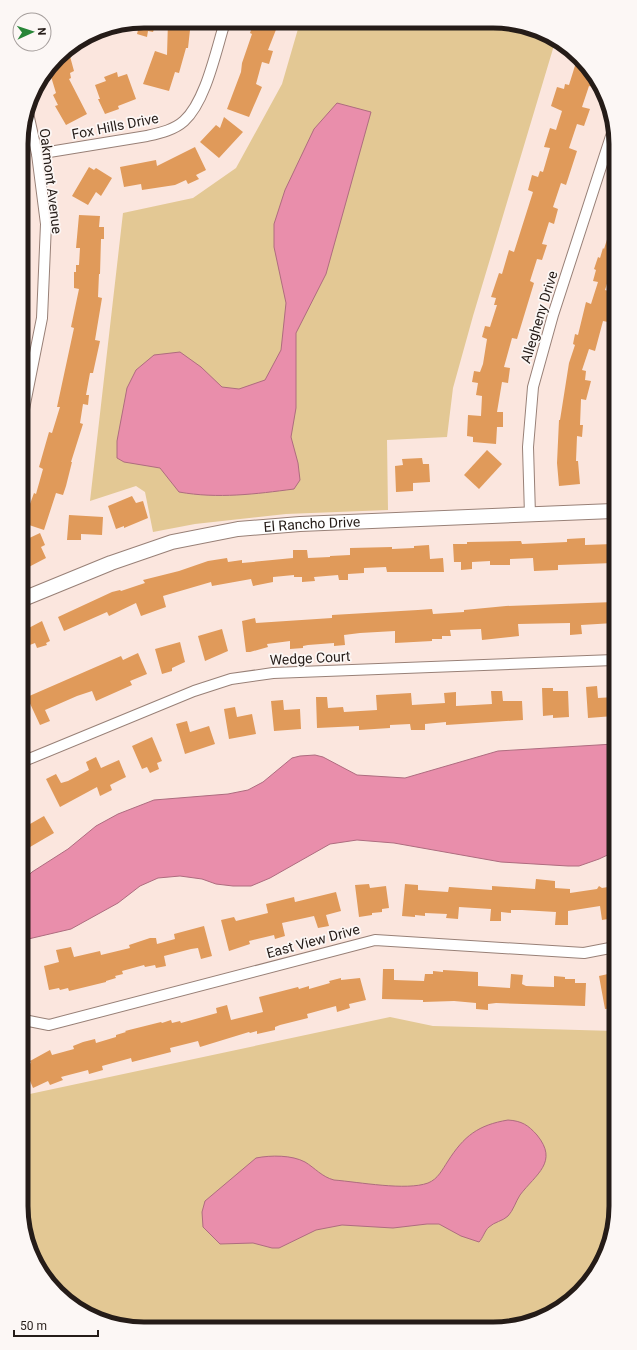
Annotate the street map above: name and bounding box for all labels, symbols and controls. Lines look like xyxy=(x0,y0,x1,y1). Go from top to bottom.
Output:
north arrow xyxy=(12,12,52,52)
text: N xyxy=(35,27,48,36)
street label: Fox Hills Drive xyxy=(70,110,160,142)
street label: Oakmont Avenue xyxy=(37,127,65,235)
street label: Allegheny Drive xyxy=(517,269,561,365)
street label: El Rancho Drive xyxy=(263,514,361,535)
street label: Wedge Court xyxy=(269,648,351,668)
street label: East View Drive xyxy=(265,921,361,961)
scale bar xyxy=(14,1312,98,1338)
text: 50 m xyxy=(20,1319,47,1333)

